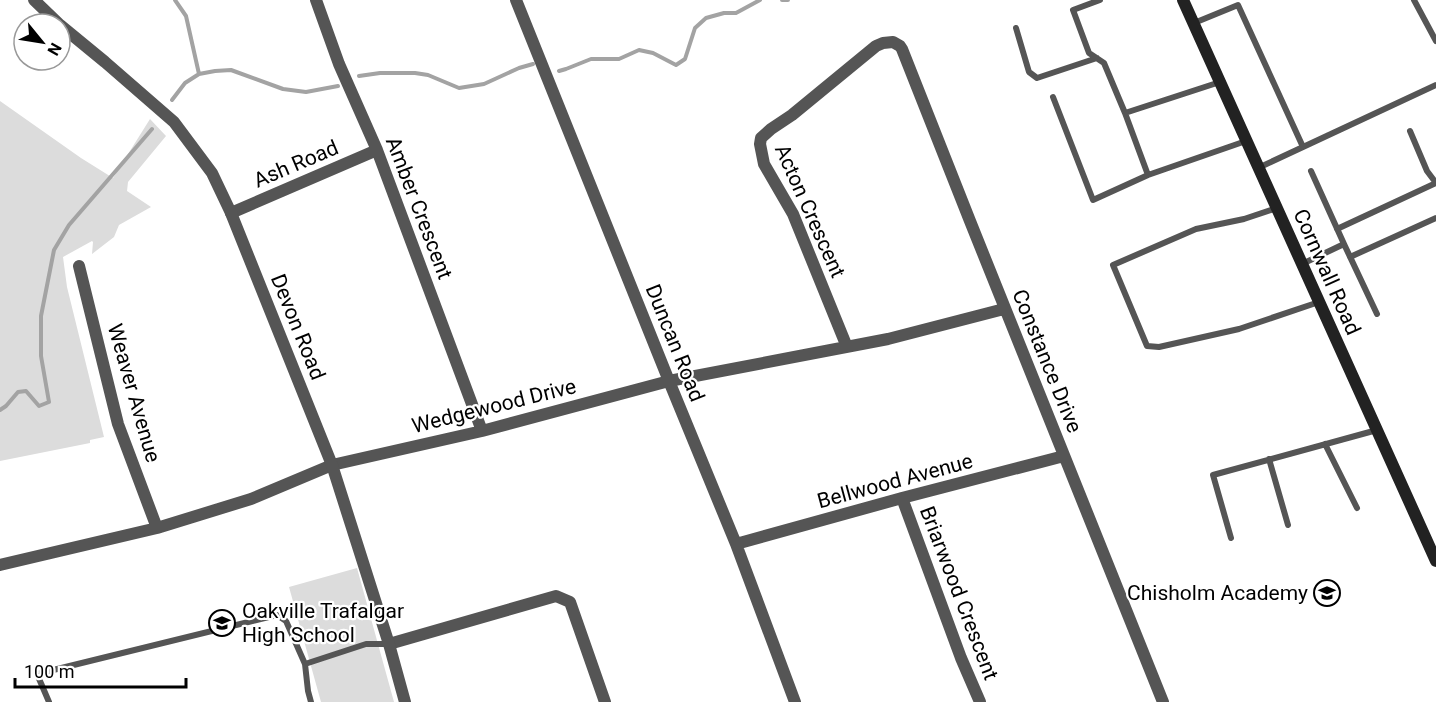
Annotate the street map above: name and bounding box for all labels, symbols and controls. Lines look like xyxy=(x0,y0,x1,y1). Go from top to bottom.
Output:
north arrow xyxy=(12,12,72,72)
text: N xyxy=(44,40,66,59)
street label: Amber Crescent xyxy=(381,133,457,283)
street label: Ash Road xyxy=(250,135,342,193)
street label: Acton Crescent xyxy=(770,141,850,281)
street label: Cornwall Road xyxy=(1289,205,1365,339)
street label: Devon Road xyxy=(266,271,330,383)
street label: Duncan Road xyxy=(641,281,709,405)
street label: Constance Drive xyxy=(1007,286,1087,436)
street label: Weaver Avenue xyxy=(103,321,165,465)
street label: Wedgewood Drive xyxy=(410,374,578,438)
street label: Bellwood Avenue xyxy=(815,449,975,513)
street label: Briarwood Crescent xyxy=(915,503,1003,683)
school or university icon: Chisholm Academy xyxy=(1312,578,1342,608)
place label: Chisholm Academy xyxy=(1127,581,1308,605)
place label: Oakville Trafalgar High School xyxy=(242,599,404,647)
school or university icon: Oakville Trafalgar High School xyxy=(207,608,237,638)
scale bar xyxy=(15,651,186,689)
text: 100 m xyxy=(24,661,75,682)

